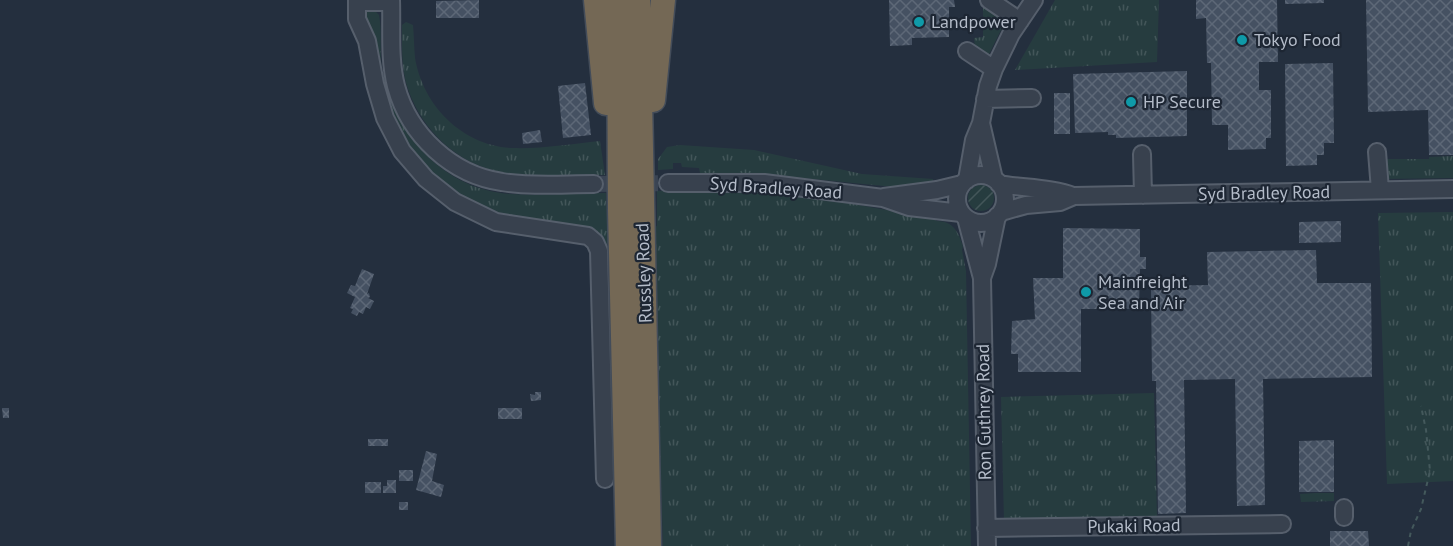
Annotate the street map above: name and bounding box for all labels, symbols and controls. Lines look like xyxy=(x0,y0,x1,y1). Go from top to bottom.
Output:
place label: Landpower xyxy=(931,10,1016,33)
marker: Landpower xyxy=(912,15,926,29)
place label: Tokyo Food xyxy=(1254,28,1341,51)
marker: Tokyo Food xyxy=(1235,33,1249,47)
place label: HP Secure xyxy=(1143,90,1221,113)
marker: HP Secure xyxy=(1124,95,1138,109)
street label: Syd Bradley Road xyxy=(709,171,843,204)
street label: Syd Bradley Road xyxy=(1198,180,1330,205)
street label: Russley Road xyxy=(630,223,657,323)
place label: Mainfreight Sea and Air xyxy=(1098,270,1187,314)
marker: Mainfreight Sea and Air xyxy=(1079,285,1093,299)
street label: Ron Guthrey Road xyxy=(971,344,996,480)
street label: Pukaki Road xyxy=(1087,513,1181,538)

